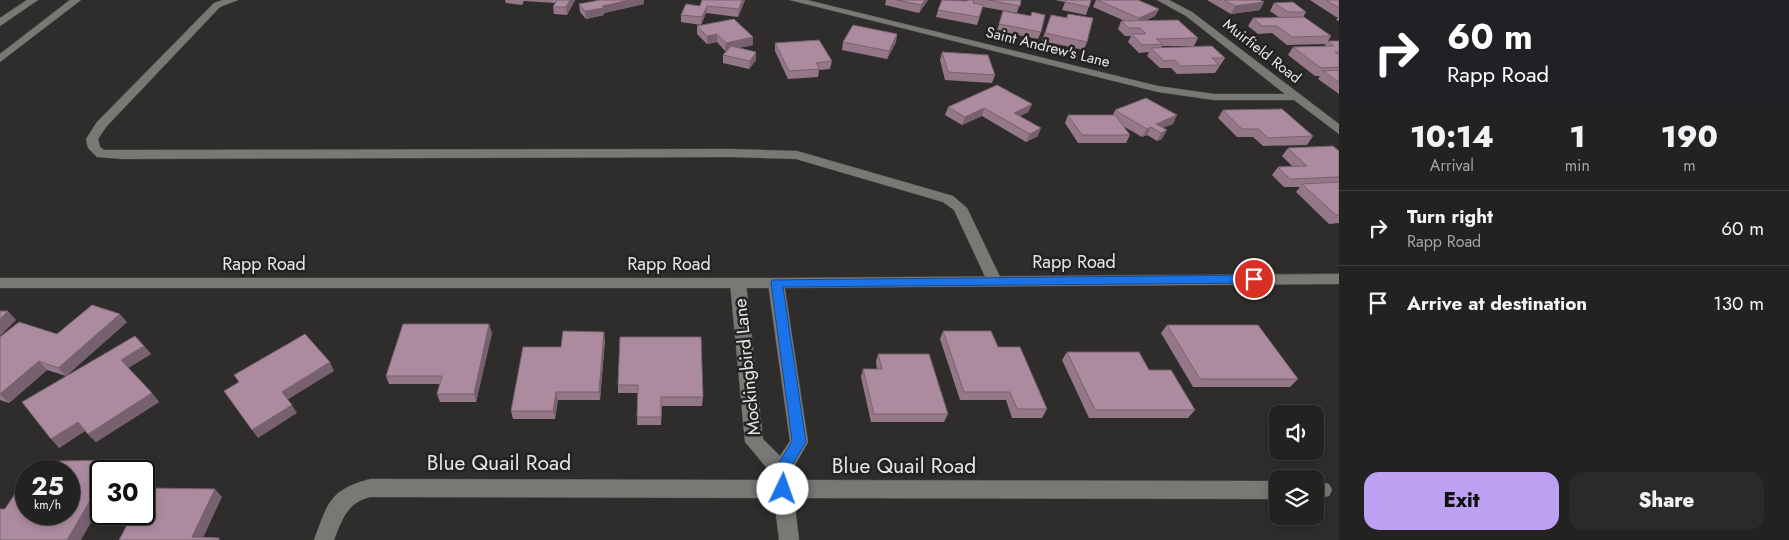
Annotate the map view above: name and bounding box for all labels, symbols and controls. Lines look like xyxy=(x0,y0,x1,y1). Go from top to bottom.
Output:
text: 60 m xyxy=(1447,12,1533,62)
street label: Muirfield Road xyxy=(1218,13,1306,89)
icon: right xyxy=(1364,20,1429,85)
street label: Saint Andrew's Lane xyxy=(984,21,1113,73)
text: Rapp Road xyxy=(1447,58,1549,90)
text: 10:14 xyxy=(1410,115,1494,158)
text: 1 xyxy=(1569,115,1585,158)
text: 190 xyxy=(1661,115,1718,158)
text: Arrival xyxy=(1430,154,1474,177)
text: min xyxy=(1565,154,1590,177)
text: m xyxy=(1683,154,1696,177)
text: Turn right xyxy=(1407,203,1493,230)
icon: right xyxy=(1364,214,1392,242)
text: 60 m xyxy=(1721,215,1764,242)
text: Rapp Road xyxy=(1407,230,1481,253)
street label: Rapp Road xyxy=(1032,249,1116,275)
street label: Rapp Road xyxy=(222,251,306,277)
street label: Rapp Road xyxy=(627,251,711,277)
pin xyxy=(1233,258,1275,300)
icon: arrive xyxy=(1240,265,1268,293)
icon: arrive xyxy=(1364,289,1392,317)
text: Arrive at destination xyxy=(1407,290,1587,317)
text: 130 m xyxy=(1713,290,1764,317)
street label: Mockingbird Lane xyxy=(727,297,767,437)
map controls xyxy=(1269,405,1324,525)
button: sound xyxy=(1269,405,1324,460)
street label: Blue Quail Road xyxy=(427,448,571,478)
street label: Blue Quail Road xyxy=(832,451,976,481)
speed limit sign: 30 xyxy=(90,460,155,525)
position arrow xyxy=(756,462,808,514)
text: 25 xyxy=(31,468,64,504)
button: layers xyxy=(1269,470,1324,525)
button: Exit xyxy=(1364,472,1559,530)
button: Share xyxy=(1569,472,1764,530)
text: km/h xyxy=(34,496,61,514)

